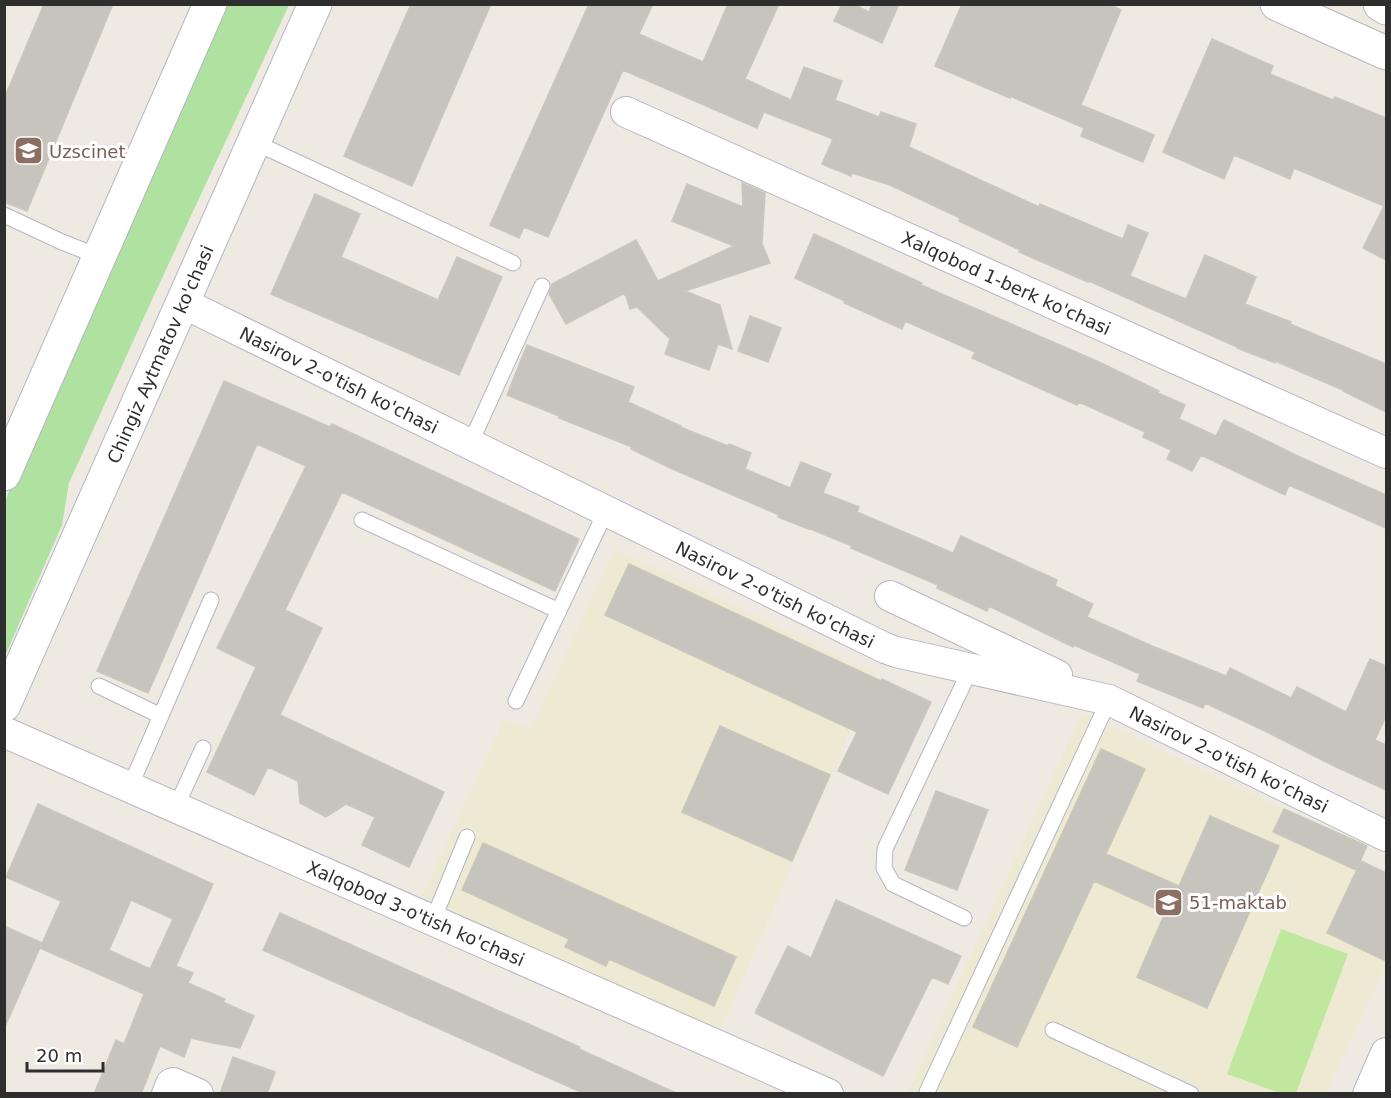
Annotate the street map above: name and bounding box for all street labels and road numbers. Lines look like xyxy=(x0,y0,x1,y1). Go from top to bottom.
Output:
street label: Xalqobod 1-berk ko'chasi xyxy=(899,227,1114,339)
street label: Chingiz Aytmatov ko'chasi xyxy=(102,242,217,466)
street label: Nasirov 2-o'tish ko'chasi xyxy=(236,322,442,437)
street label: Nasirov 2-o'tish ko'chasi xyxy=(673,536,878,652)
street label: Nasirov 2-o'tish ko'chasi xyxy=(1126,701,1332,817)
street label: Xalqobod 3-o'tish ko'chasi xyxy=(304,856,528,970)

